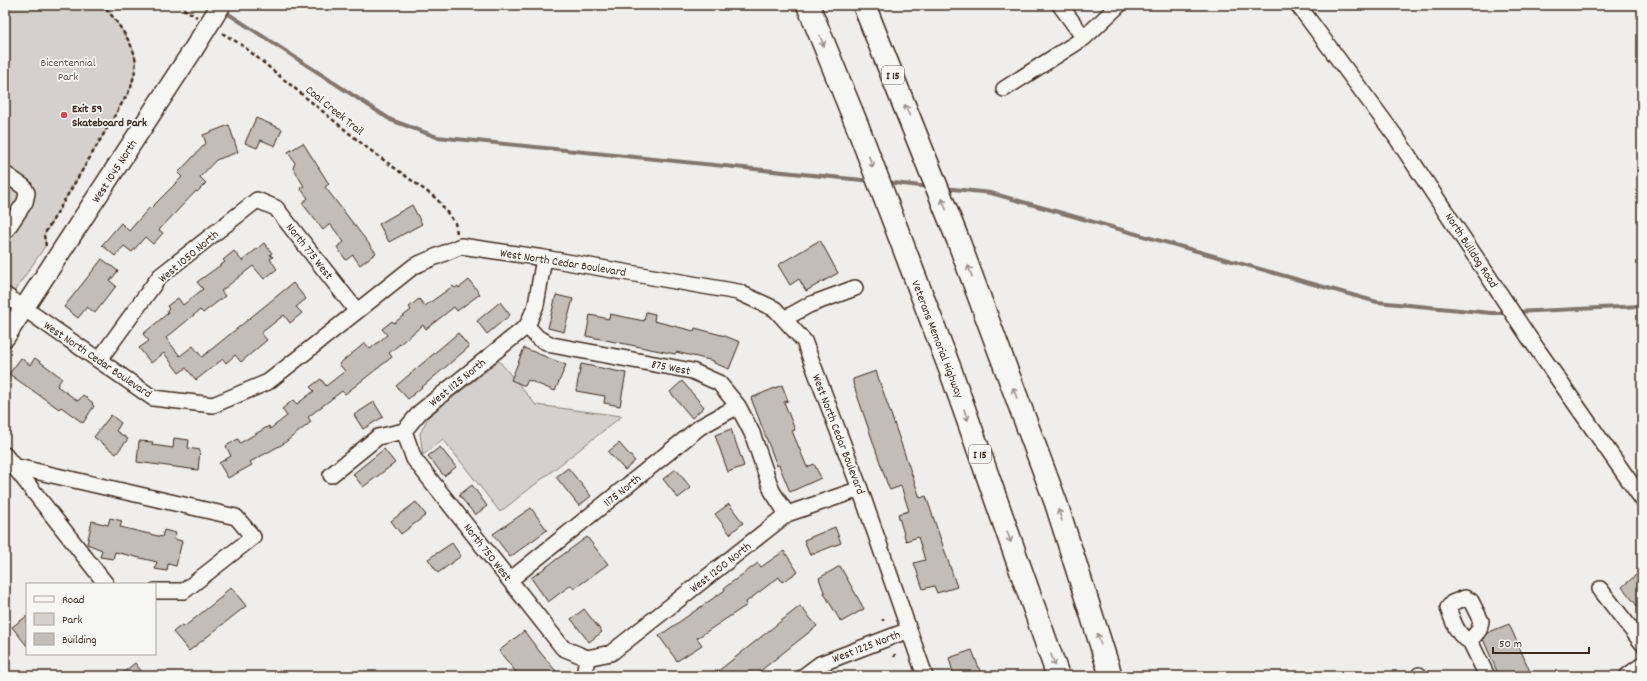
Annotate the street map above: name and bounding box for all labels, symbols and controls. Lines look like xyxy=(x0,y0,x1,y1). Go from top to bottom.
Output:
one-way arrow xyxy=(819,35,827,47)
park label: Bicentennial Park xyxy=(40,55,96,86)
road number: I 15 xyxy=(882,66,904,84)
street label: Coal Creek Trail xyxy=(301,82,367,140)
place label: Exit 59 Skateboard Park xyxy=(72,101,147,132)
one-way arrow xyxy=(902,104,910,116)
marker: Exit 59 Skateboard Park xyxy=(59,110,69,120)
street label: West 1045 North xyxy=(88,137,142,207)
one-way arrow xyxy=(867,155,875,167)
one-way arrow xyxy=(939,198,947,210)
street label: North Bulldog Road xyxy=(1440,210,1501,292)
street label: North 775 West xyxy=(281,220,337,284)
street label: West 1050 North xyxy=(155,227,223,287)
street label: West North Cedar Boulevard xyxy=(498,245,627,282)
one-way arrow xyxy=(965,266,973,278)
street label: Veterans Memorial Highway xyxy=(906,278,967,402)
street label: West North Cedar Boulevard xyxy=(40,318,155,403)
street label: West 1125 North xyxy=(426,355,490,411)
street label: 875 West xyxy=(650,356,692,381)
street label: West North Cedar Boulevard xyxy=(807,372,868,497)
one-way arrow xyxy=(1011,387,1018,400)
one-way arrow xyxy=(963,408,970,421)
road number: I 15 xyxy=(969,445,991,463)
street label: 1175 North xyxy=(601,471,645,512)
one-way arrow xyxy=(1056,509,1063,522)
street label: North 750 West xyxy=(459,520,515,586)
one-way arrow xyxy=(1006,531,1014,543)
street label: West 1200 North xyxy=(687,539,755,598)
legend xyxy=(26,583,156,655)
text: Road xyxy=(62,592,84,609)
text: Park xyxy=(62,612,83,629)
street label: West 1225 North xyxy=(830,627,903,668)
scale bar xyxy=(1493,629,1589,655)
text: Building xyxy=(62,632,97,649)
one-way arrow xyxy=(1095,633,1103,645)
text: 50 m xyxy=(1499,636,1522,653)
one-way arrow xyxy=(1049,653,1057,665)

